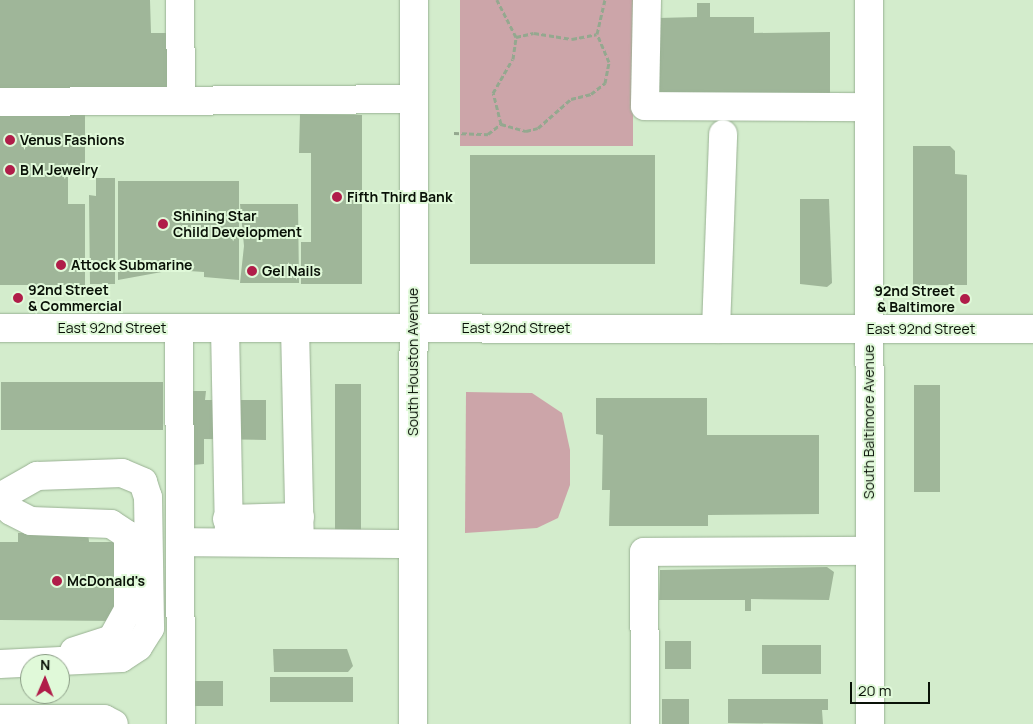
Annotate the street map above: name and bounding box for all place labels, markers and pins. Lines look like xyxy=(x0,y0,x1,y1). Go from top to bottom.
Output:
place label: Venus Fashions xyxy=(20,132,125,148)
marker: Venus Fashions xyxy=(4,134,16,146)
place label: B M Jewelry xyxy=(20,162,98,178)
marker: B M Jewelry xyxy=(4,164,16,176)
place label: Fifth Third Bank xyxy=(347,189,452,205)
marker: Fifth Third Bank xyxy=(331,191,343,203)
place label: Shining Star Child Development xyxy=(173,208,302,240)
marker: Shining Star Child Development xyxy=(157,218,169,230)
place label: Attock Submarine xyxy=(71,257,193,273)
marker: Attock Submarine xyxy=(55,259,67,271)
place label: Gel Nails xyxy=(262,263,321,279)
marker: Gel Nails xyxy=(246,265,258,277)
place label: 92nd Street & Commercial xyxy=(28,282,122,314)
place label: 92nd Street & Baltimore xyxy=(874,283,955,316)
marker: 92nd Street & Commercial xyxy=(12,292,24,304)
marker: 92nd Street & Baltimore xyxy=(959,293,971,305)
place label: McDonald's xyxy=(67,573,145,589)
marker: McDonald's xyxy=(51,575,63,587)

